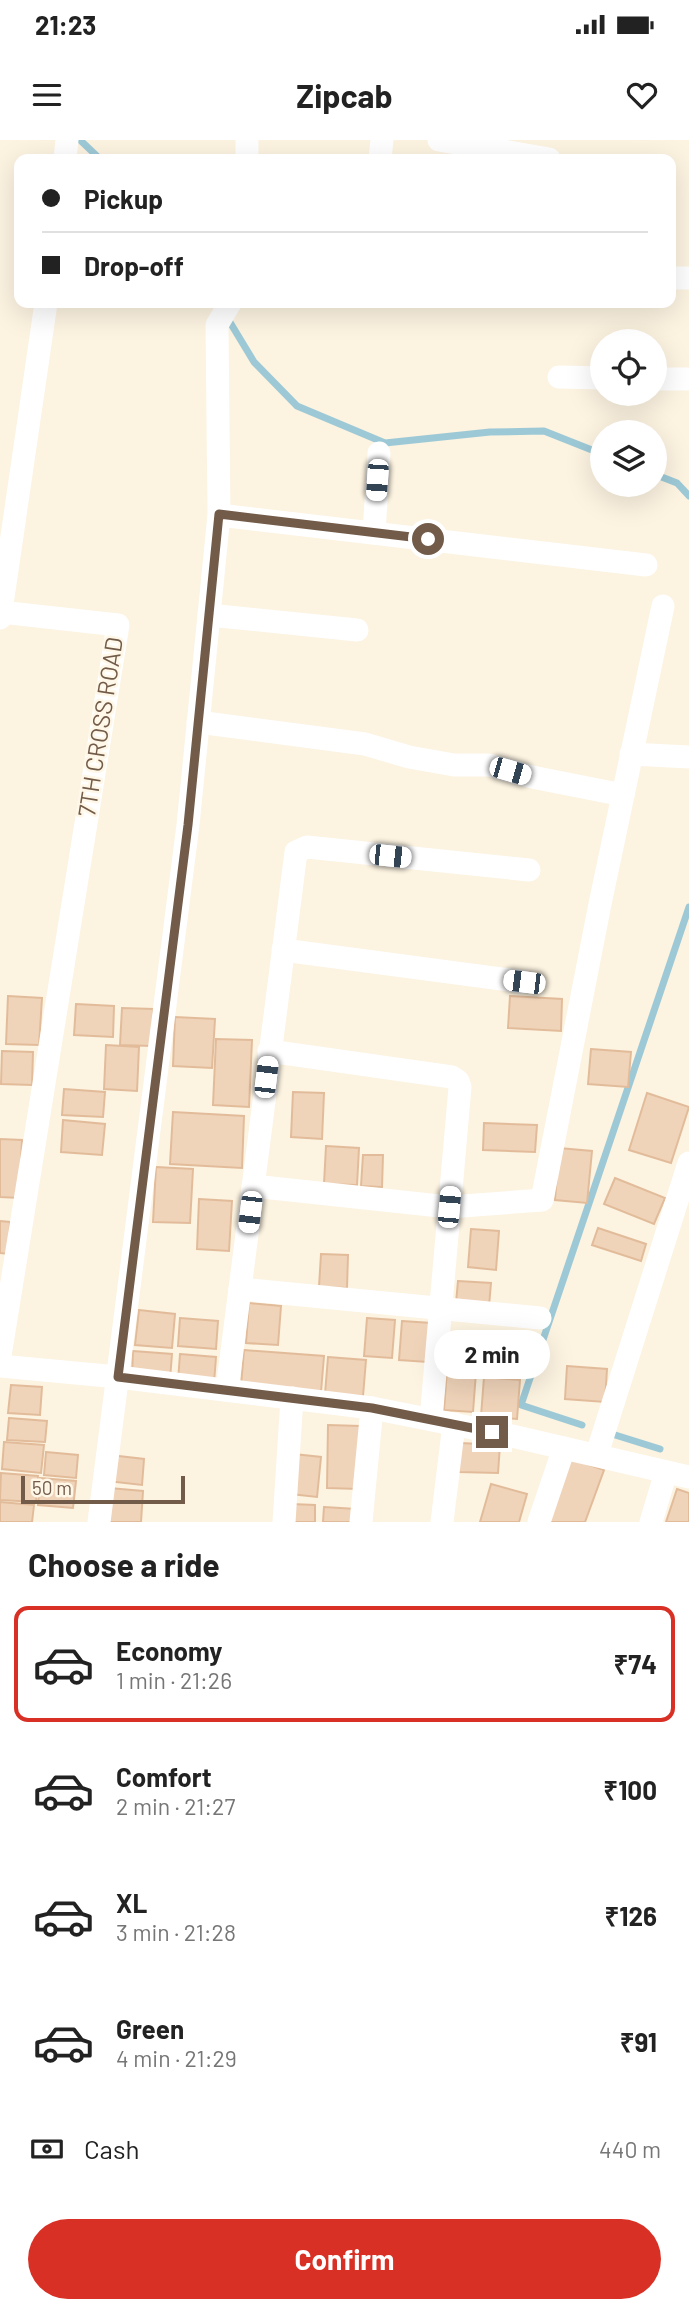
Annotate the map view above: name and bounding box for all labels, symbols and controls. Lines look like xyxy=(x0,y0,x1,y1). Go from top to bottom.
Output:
text: 21:23 xyxy=(35,9,96,40)
icon: menu xyxy=(28,76,66,114)
text: Zipcab xyxy=(296,76,393,114)
icon: heart xyxy=(623,76,661,114)
text: Pickup xyxy=(84,183,163,214)
text: Drop-off xyxy=(84,250,184,281)
map controls xyxy=(590,329,667,497)
button: locate xyxy=(590,329,667,406)
button: layers xyxy=(590,420,667,497)
car xyxy=(366,458,389,502)
route start xyxy=(412,523,444,555)
street label: 7TH CROSS ROAD xyxy=(71,635,128,819)
car xyxy=(487,755,534,787)
car xyxy=(369,843,412,869)
car xyxy=(502,969,547,995)
car xyxy=(254,1055,279,1099)
car xyxy=(437,1185,462,1229)
car xyxy=(238,1190,263,1234)
callout: 2 min xyxy=(434,1330,550,1380)
text: 2 min xyxy=(464,1340,520,1368)
route end xyxy=(476,1416,508,1448)
scale bar xyxy=(21,1473,186,1505)
text: 50 m xyxy=(32,1476,72,1499)
text: Choose a ride xyxy=(28,1545,220,1583)
icon: car xyxy=(32,1633,95,1696)
text: Economy xyxy=(116,1635,222,1666)
text: ₹74 xyxy=(614,1648,657,1679)
text: 1 min · 21:26 xyxy=(116,1666,232,1694)
icon: car xyxy=(32,1759,95,1822)
text: Comfort xyxy=(116,1761,212,1792)
text: ₹100 xyxy=(603,1774,657,1805)
text: 2 min · 21:27 xyxy=(116,1792,235,1820)
icon: car xyxy=(32,1885,95,1948)
text: XL xyxy=(116,1887,147,1918)
text: ₹126 xyxy=(604,1900,657,1931)
text: 3 min · 21:28 xyxy=(116,1918,236,1946)
icon: car xyxy=(32,2011,95,2074)
text: Green xyxy=(116,2013,184,2044)
text: ₹91 xyxy=(620,2026,657,2057)
text: 4 min · 21:29 xyxy=(116,2044,237,2072)
icon: cash xyxy=(28,2130,66,2168)
text: Cash xyxy=(84,2133,139,2164)
text: 440 m xyxy=(599,2135,661,2163)
button: Confirm xyxy=(28,2219,661,2299)

